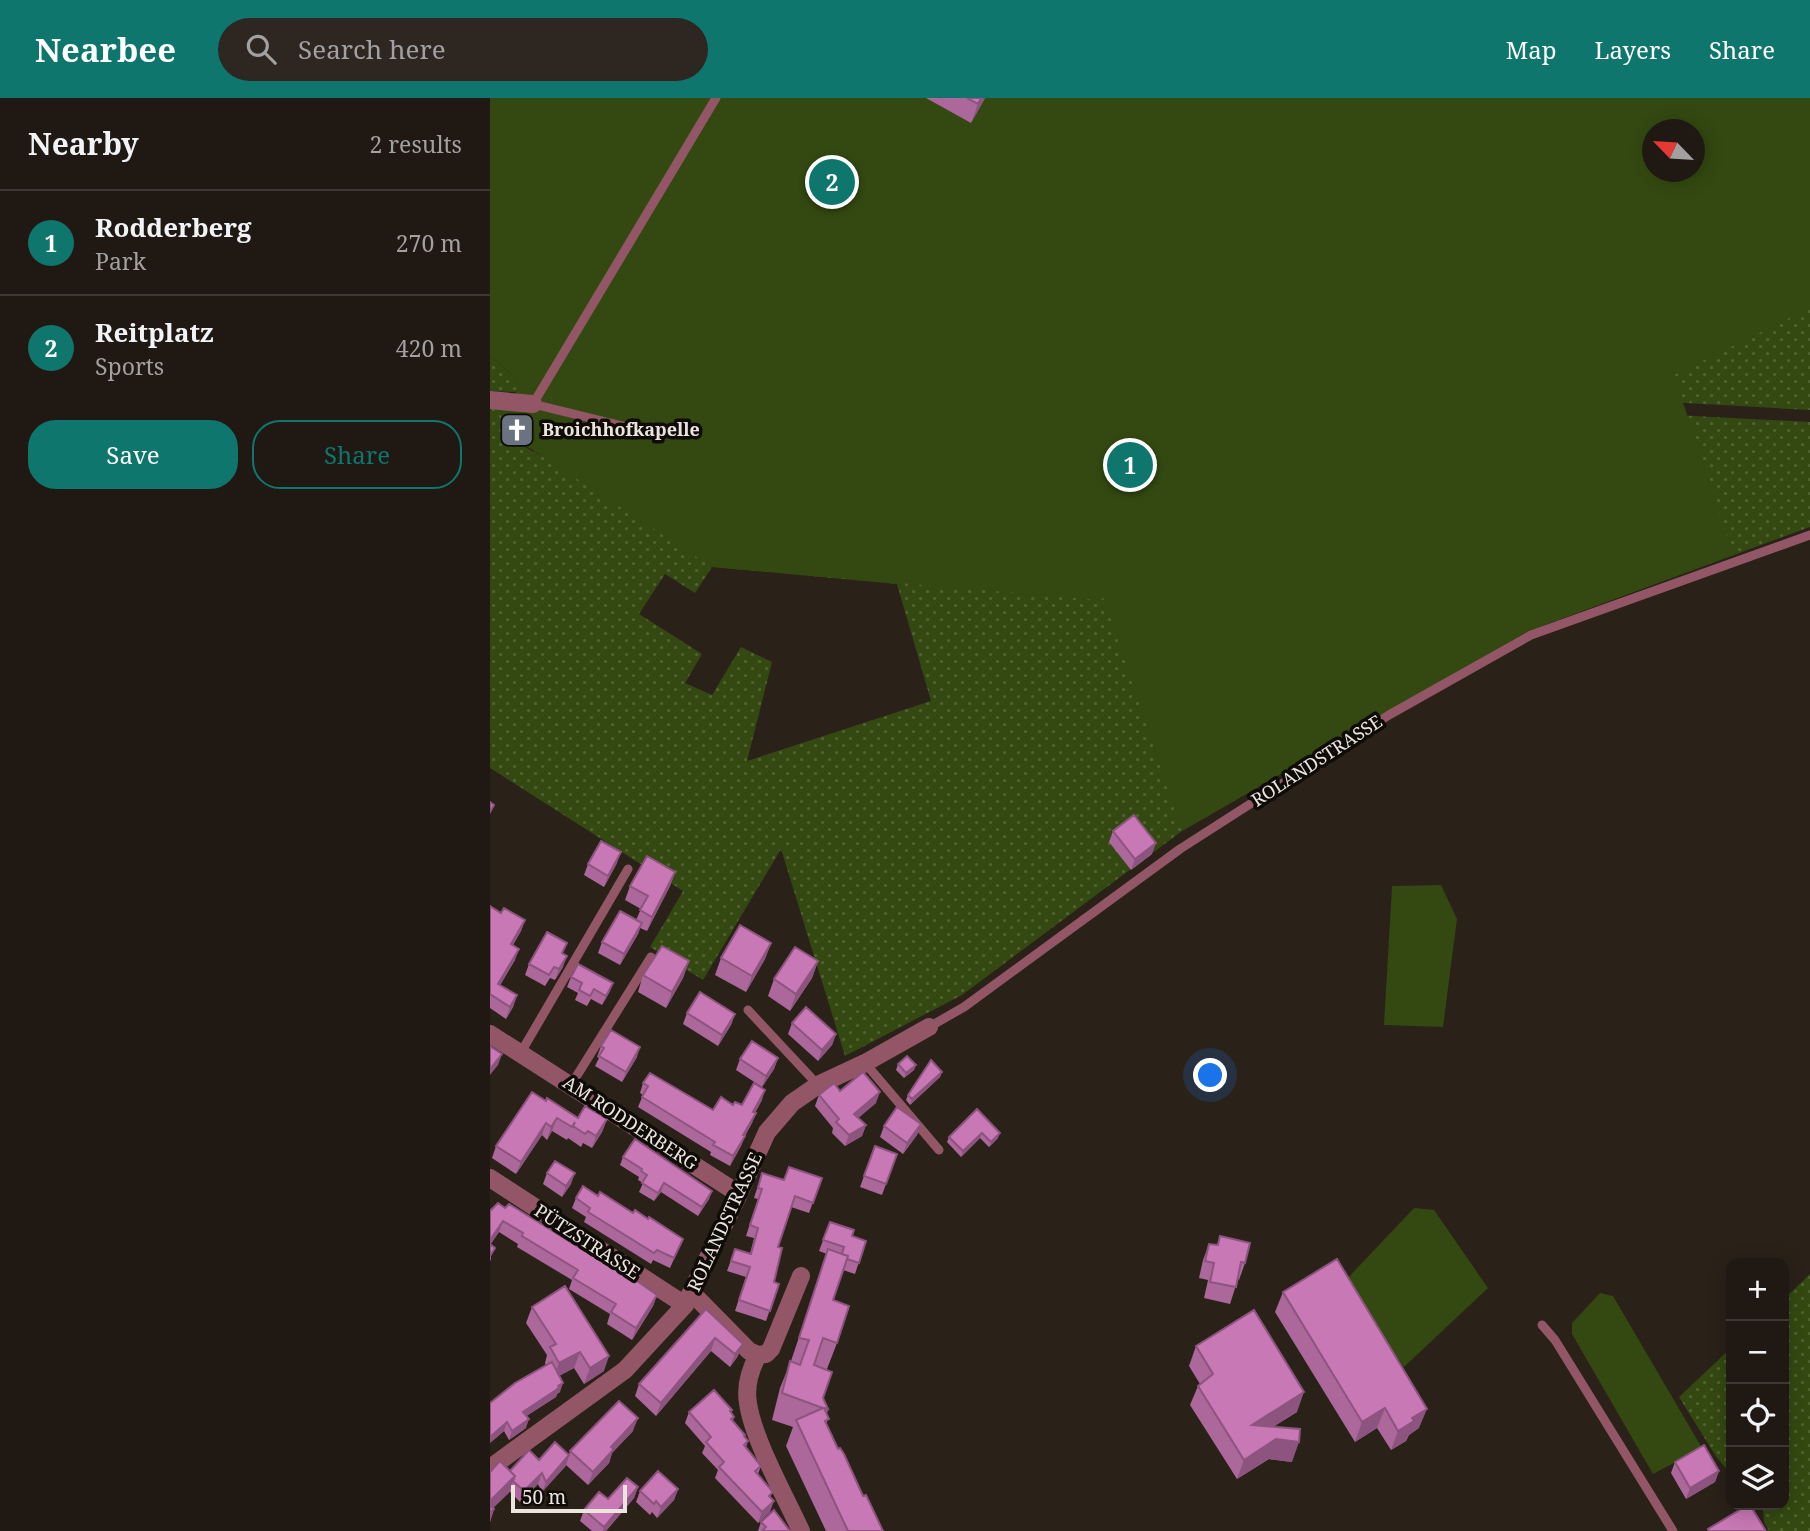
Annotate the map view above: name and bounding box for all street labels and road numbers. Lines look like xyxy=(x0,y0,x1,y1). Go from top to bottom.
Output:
street label: ROLANDSTRASSE xyxy=(1246,709,1386,811)
street label: AM RODDERBERG xyxy=(559,1070,702,1175)
street label: ROLANDSTRASSE xyxy=(681,1148,767,1295)
street label: PÜTZSTRASSE xyxy=(530,1198,645,1284)

